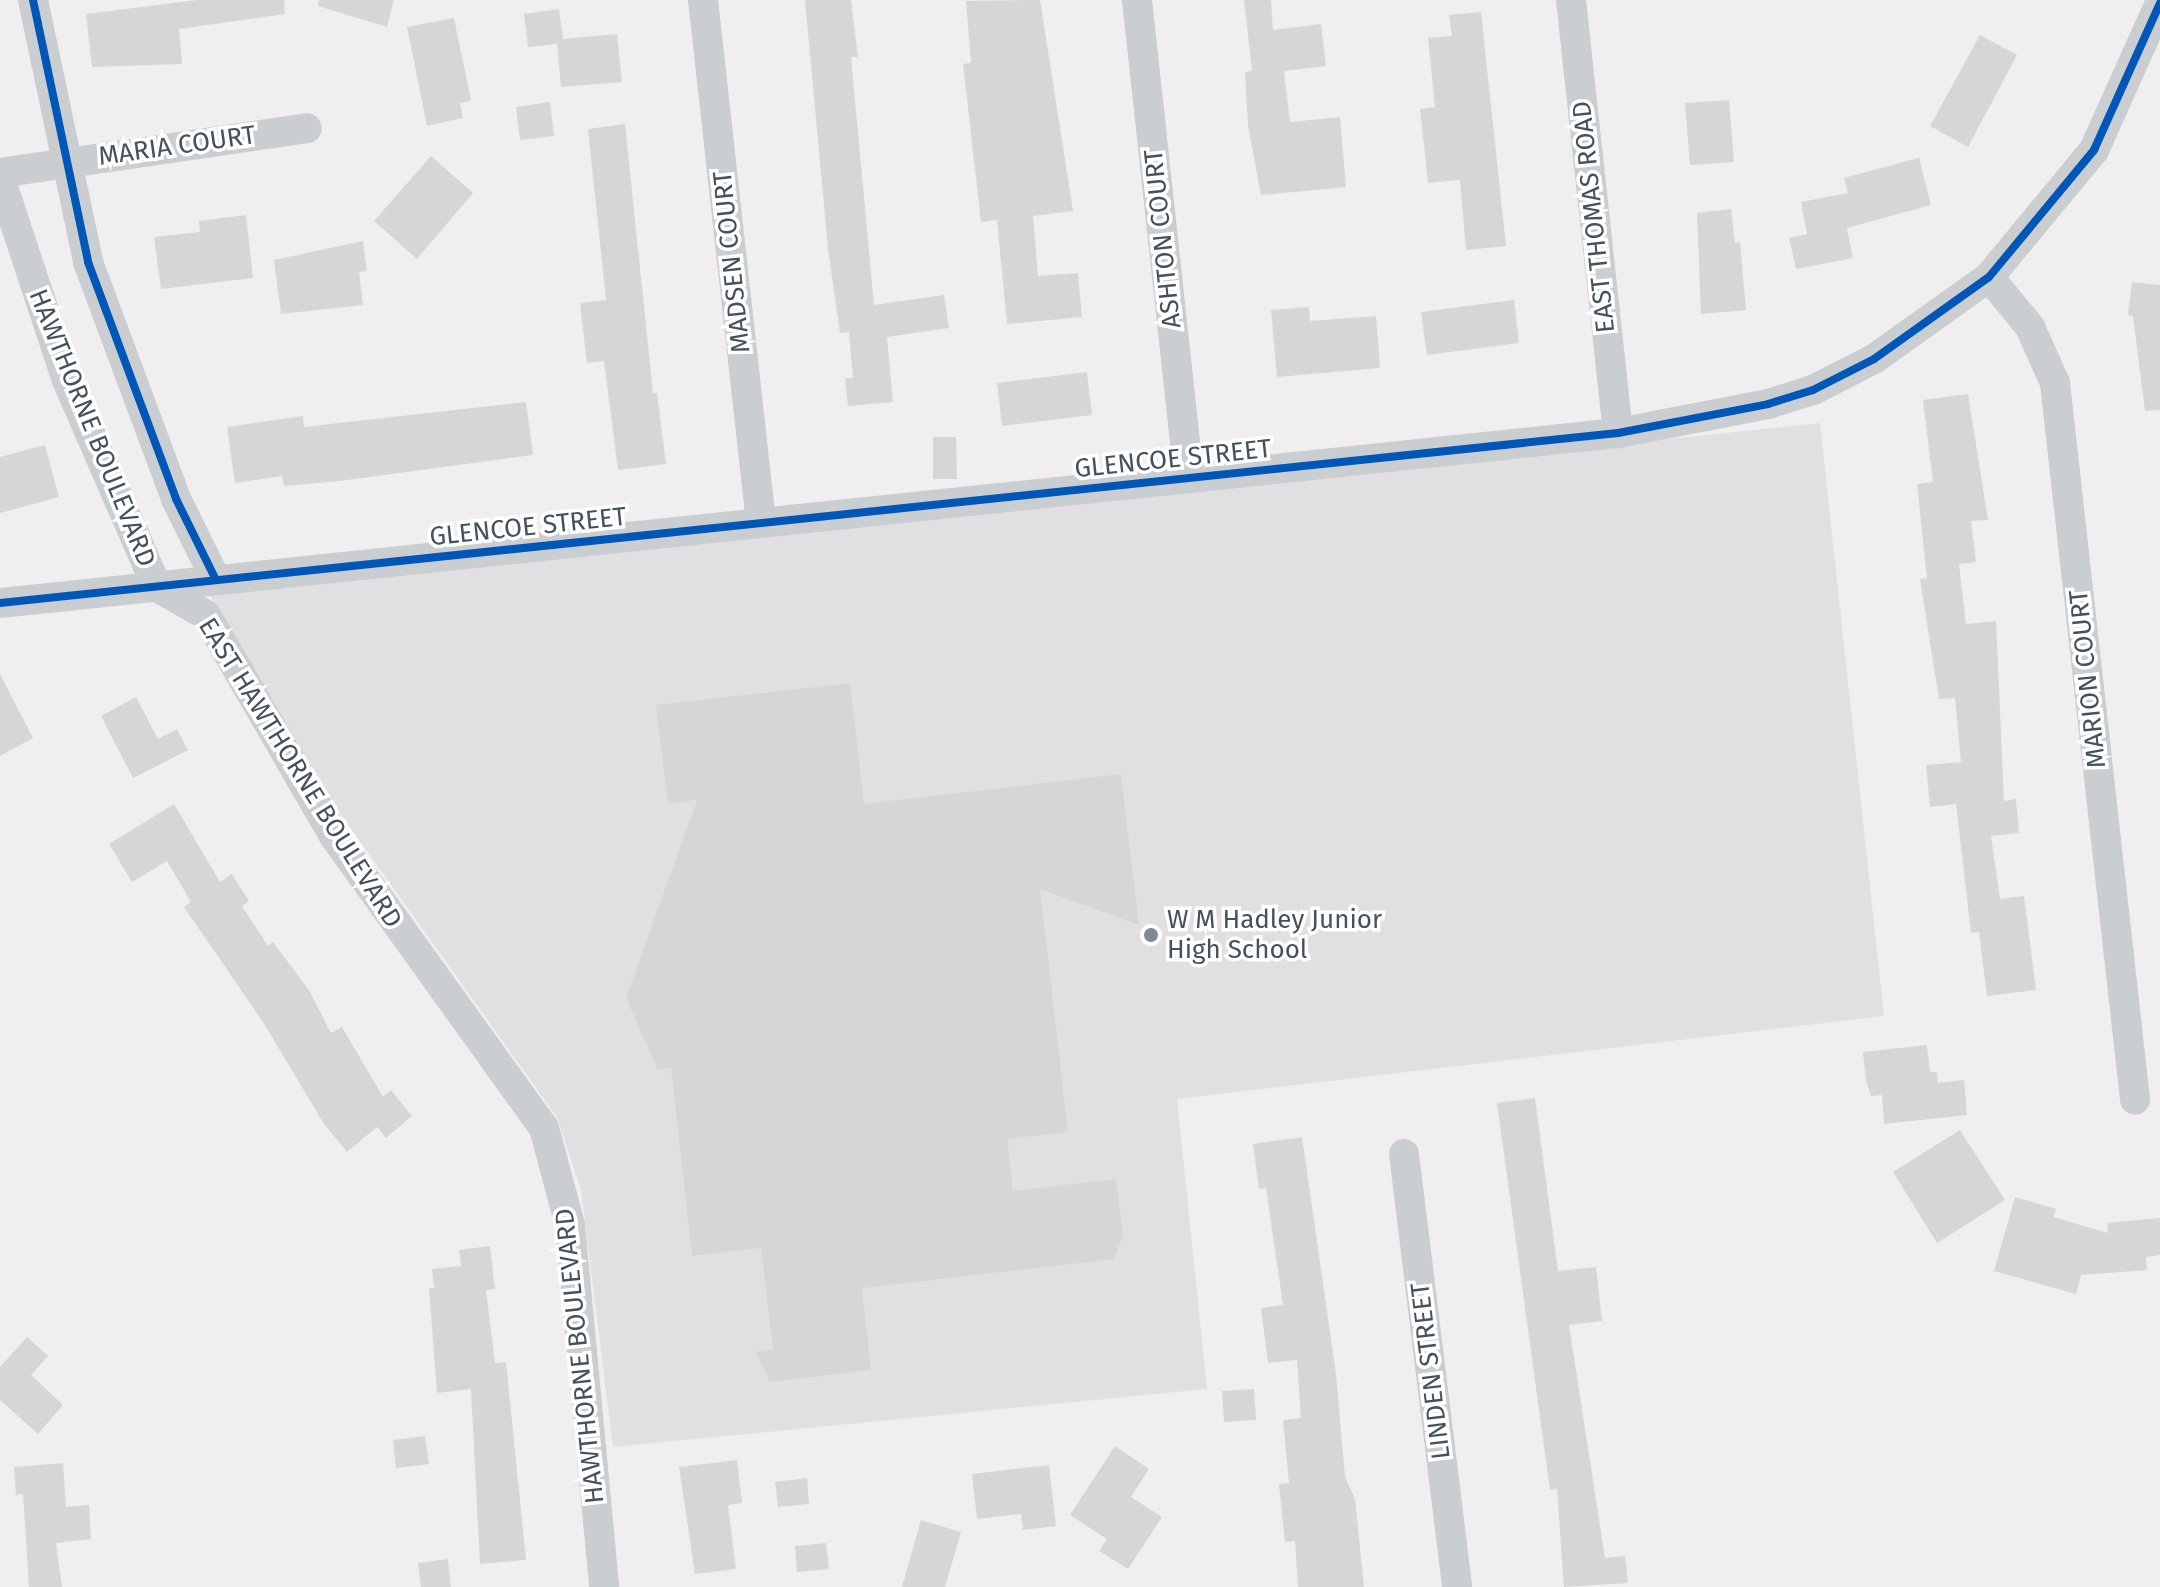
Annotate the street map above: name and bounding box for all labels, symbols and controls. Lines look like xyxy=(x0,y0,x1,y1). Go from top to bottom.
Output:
street label: EAST THOMAS ROAD xyxy=(1566,100,1622,334)
street label: MARIA COURT xyxy=(96,120,258,172)
street label: ASHTON COURT xyxy=(1138,148,1188,330)
street label: MADSEN COURT xyxy=(707,170,757,354)
street label: HAWTHORNE BOULEVARD xyxy=(22,285,162,571)
street label: GLENCOE STREET xyxy=(1073,433,1273,485)
street label: GLENCOE STREET xyxy=(428,501,628,553)
street label: MARION COURT xyxy=(2063,588,2113,770)
street label: EAST HAWTHORNE BOULEVARD xyxy=(192,612,408,934)
place label: W M Hadley Junior High School xyxy=(1167,904,1382,966)
marker: W M Hadley Junior High School xyxy=(1142,926,1160,944)
street label: HAWTHORNE BOULEVARD xyxy=(549,1207,611,1505)
street label: LINDEN STREET xyxy=(1405,1281,1457,1461)

